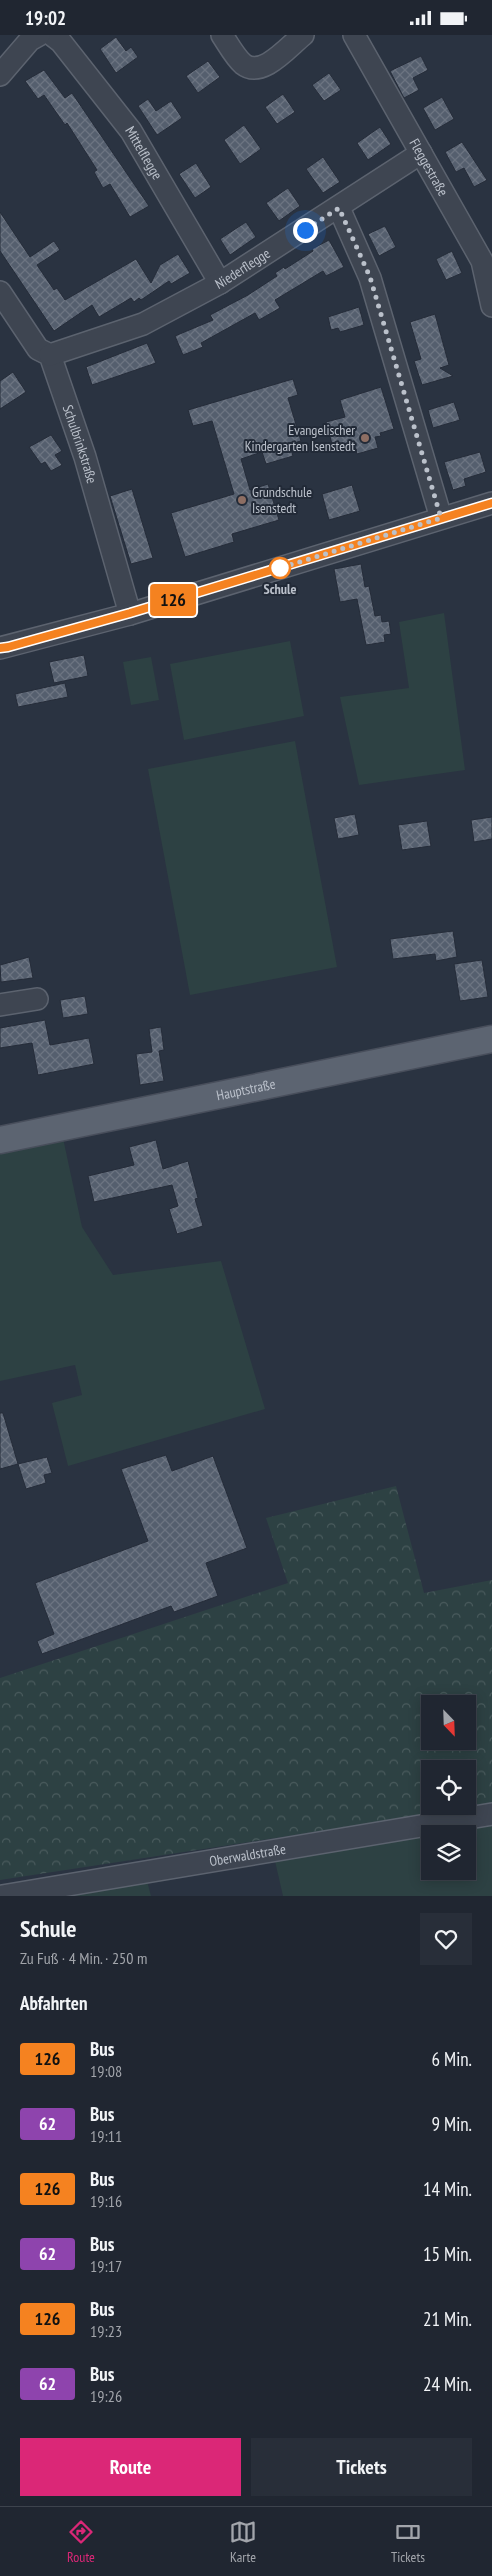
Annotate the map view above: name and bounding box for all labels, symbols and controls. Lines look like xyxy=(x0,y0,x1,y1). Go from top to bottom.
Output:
text: 19:02 xyxy=(25,6,66,30)
street label: Mittelflegge xyxy=(121,123,167,183)
street label: Fleggestraße xyxy=(405,135,452,199)
your location xyxy=(293,218,318,243)
street label: Niederflegge xyxy=(212,244,274,293)
street label: Schulbrinkstraße xyxy=(59,402,101,486)
place label: Evangelischer Kindergarten Isenstedt xyxy=(245,421,355,455)
marker: Evangelischer Kindergarten Isenstedt xyxy=(359,432,371,444)
place label: Grundschule Isenstedt xyxy=(252,483,312,517)
marker: Grundschule Isenstedt xyxy=(236,494,248,506)
marker: Schule xyxy=(269,557,291,579)
place label: Schule xyxy=(264,580,296,598)
line badge: 126 xyxy=(144,584,202,616)
text: 126 xyxy=(160,588,186,611)
street label: Hauptstraße xyxy=(215,1075,277,1104)
north arrow xyxy=(421,1695,476,1750)
map controls xyxy=(421,1695,476,1880)
button: locate xyxy=(421,1760,476,1815)
button: layers xyxy=(421,1825,476,1880)
street label: Oberwaldstraße xyxy=(208,1840,287,1870)
text: Schule xyxy=(20,1913,77,1944)
button: heart xyxy=(420,1913,472,1965)
text: Zu Fuß · 4 Min. · 250 m xyxy=(20,1948,147,1968)
text: Abfahrten xyxy=(20,1991,87,2015)
text: Bus xyxy=(90,2037,114,2061)
text: 126 xyxy=(35,2047,60,2070)
text: 6 Min. xyxy=(431,2047,472,2071)
text: 19:08 xyxy=(90,2061,122,2081)
text: Bus xyxy=(90,2102,114,2126)
text: 62 xyxy=(39,2112,56,2135)
text: 9 Min. xyxy=(431,2112,472,2136)
text: 19:11 xyxy=(90,2126,122,2146)
text: Bus xyxy=(90,2167,114,2191)
text: 126 xyxy=(35,2177,60,2200)
text: 14 Min. xyxy=(423,2177,472,2201)
text: 19:16 xyxy=(90,2191,122,2211)
text: Bus xyxy=(90,2232,114,2256)
text: 62 xyxy=(39,2242,56,2265)
text: 15 Min. xyxy=(423,2242,472,2266)
text: 19:17 xyxy=(90,2256,122,2276)
text: Bus xyxy=(90,2297,114,2321)
text: 126 xyxy=(35,2307,60,2330)
text: 21 Min. xyxy=(423,2307,472,2331)
text: 19:23 xyxy=(90,2321,122,2341)
text: Bus xyxy=(90,2362,114,2386)
text: 62 xyxy=(39,2372,56,2395)
text: 24 Min. xyxy=(423,2372,472,2396)
text: 19:26 xyxy=(90,2386,122,2406)
button: Route xyxy=(20,2438,241,2496)
button: Tickets xyxy=(251,2438,472,2496)
tab: Route xyxy=(67,2518,95,2566)
tab: Karte xyxy=(229,2518,257,2566)
tab: Tickets xyxy=(391,2518,425,2566)

